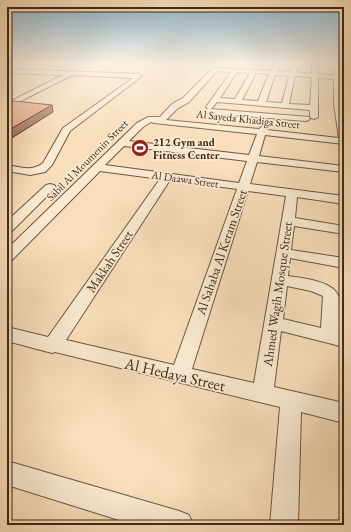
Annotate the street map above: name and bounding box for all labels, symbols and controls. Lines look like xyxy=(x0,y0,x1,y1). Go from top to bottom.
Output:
street label: Al Sayeda Khadiga Street xyxy=(195,106,301,131)
street label: Sabil Al Moumenin Street xyxy=(43,116,131,204)
place label: 212 Gym and Fitness Center xyxy=(153,135,220,162)
sports icon: 212 Gym and Fitness Center xyxy=(130,138,150,158)
street label: Al Daawa Street xyxy=(150,167,220,191)
street label: Al Sahaba Al Keram Street xyxy=(192,187,251,318)
street label: Ahmed Wagih Mosque Street xyxy=(259,221,296,368)
street label: Makkah Street xyxy=(82,227,137,296)
street label: Al Hedaya Street xyxy=(121,352,227,396)

